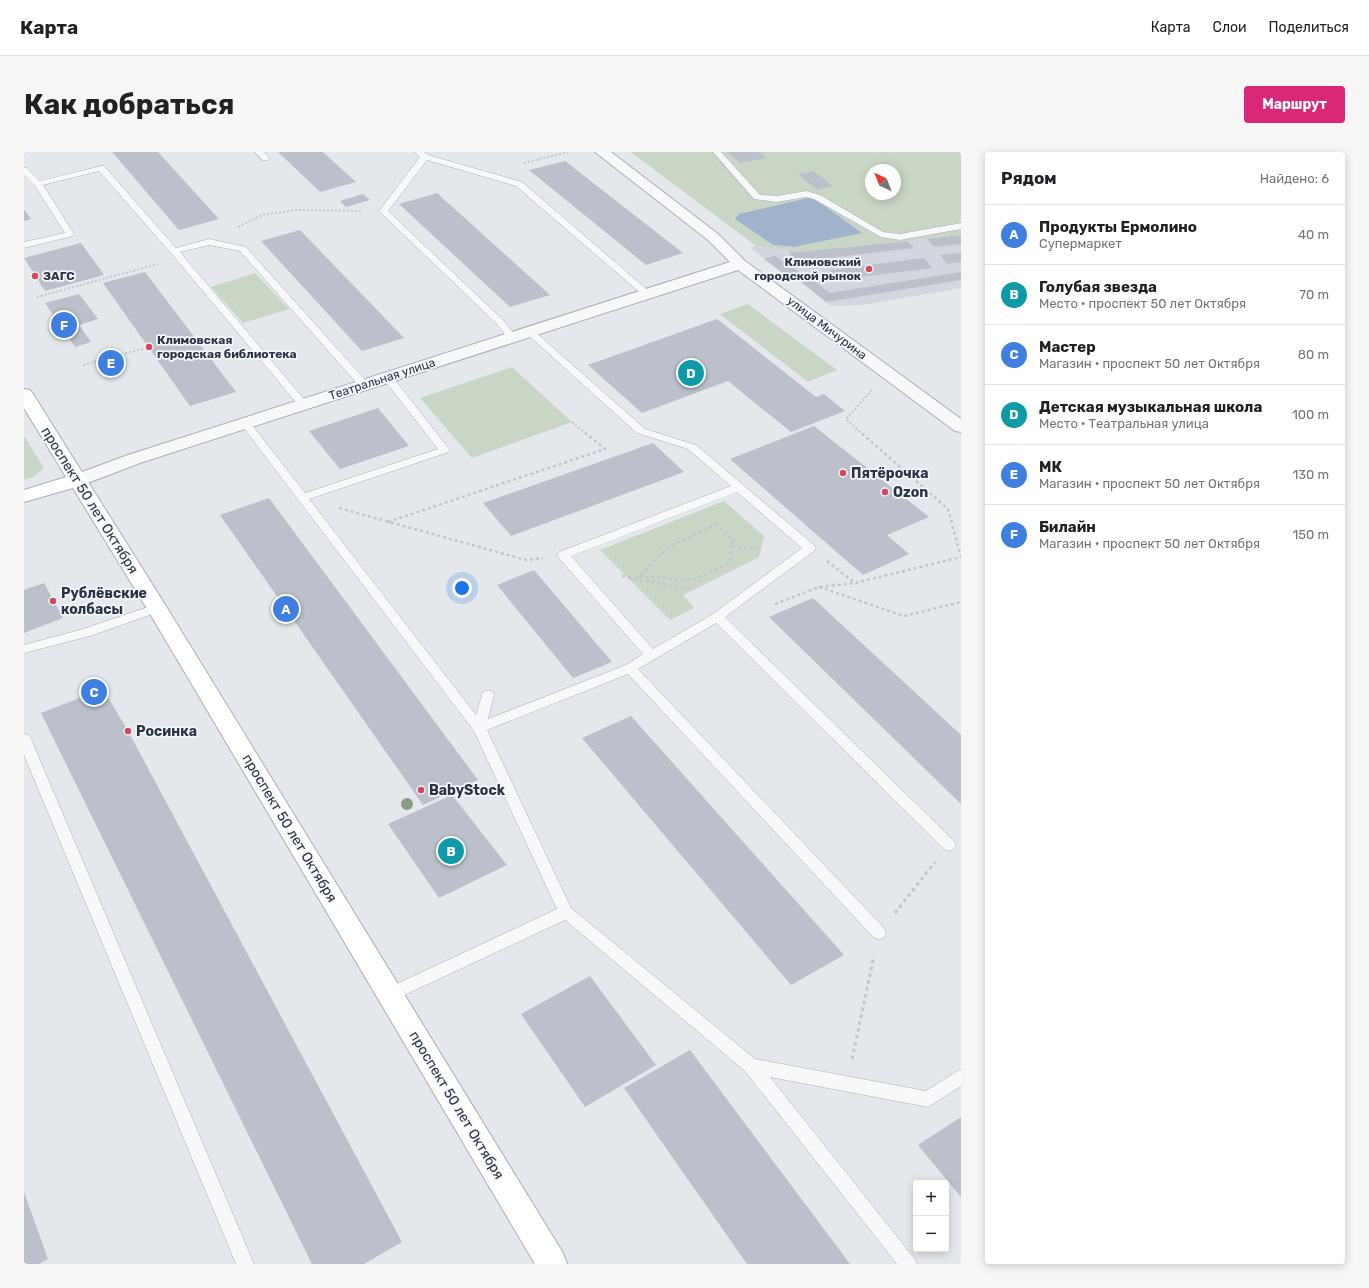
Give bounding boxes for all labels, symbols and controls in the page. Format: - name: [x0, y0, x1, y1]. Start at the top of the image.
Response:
- text: Карта: [20, 16, 78, 39]
- text: Карта: [1151, 19, 1191, 36]
- text: Слои: [1213, 19, 1247, 36]
- text: Поделиться: [1269, 19, 1349, 36]
- button: Маршрут: [1244, 86, 1345, 123]
- text: Как добраться: [24, 88, 234, 121]
- north arrow: [865, 164, 901, 200]
- text: Рядом: [1001, 168, 1057, 188]
- text: Найдено: 6: [1260, 171, 1329, 186]
- text: Продукты Ермолино: [1039, 218, 1197, 236]
- text: A: [1009, 227, 1019, 242]
- text: 40 m: [1298, 227, 1329, 242]
- text: Супермаркет: [1039, 236, 1122, 251]
- place label: Климовский городской рынок: [754, 255, 862, 283]
- marker: Климовский городской рынок: [864, 264, 874, 274]
- place label: ЗАГС: [43, 269, 75, 283]
- marker: ЗАГС: [30, 271, 40, 281]
- text: Голубая звезда: [1039, 278, 1157, 296]
- text: B: [1009, 287, 1019, 302]
- text: 70 m: [1299, 287, 1329, 302]
- street label: улица Мичурина: [785, 294, 869, 362]
- text: Место · проспект 50 лет Октября: [1039, 296, 1246, 311]
- pin: F: [51, 310, 77, 340]
- place label: Климовская городская библиотека: [157, 333, 297, 361]
- text: Мастер: [1039, 338, 1096, 356]
- marker: Климовская городская библиотека: [144, 342, 154, 352]
- text: C: [1009, 347, 1019, 362]
- text: 80 m: [1298, 347, 1329, 362]
- pin: E: [98, 348, 124, 378]
- street label: Театральная улица: [327, 355, 437, 403]
- text: Магазин · проспект 50 лет Октября: [1039, 356, 1260, 371]
- pin: D: [678, 358, 704, 388]
- text: Детская музыкальная школа: [1039, 398, 1262, 416]
- text: D: [1009, 407, 1019, 422]
- text: 100 m: [1292, 407, 1329, 422]
- text: Место · Театральная улица: [1039, 416, 1209, 431]
- street label: проспект 50 лет Октября: [37, 424, 142, 577]
- text: МК: [1039, 458, 1062, 476]
- place label: Пятёрочка: [851, 465, 928, 482]
- text: E: [1010, 467, 1018, 482]
- text: 130 m: [1293, 467, 1329, 482]
- marker: Пятёрочка: [838, 468, 848, 478]
- text: Магазин · проспект 50 лет Октября: [1039, 476, 1260, 491]
- place label: Ozon: [893, 484, 928, 501]
- marker: Ozon: [880, 487, 890, 497]
- text: Билайн: [1039, 518, 1096, 536]
- text: F: [1010, 527, 1018, 542]
- text: 150 m: [1293, 527, 1329, 542]
- text: Магазин · проспект 50 лет Октября: [1039, 536, 1260, 551]
- your location: [452, 578, 472, 598]
- place label: Рублёвские колбасы: [61, 585, 147, 618]
- pin: A: [273, 594, 299, 624]
- marker: Рублёвские колбасы: [48, 596, 58, 606]
- pin: C: [81, 677, 107, 707]
- place label: Росинка: [136, 723, 197, 740]
- marker: Росинка: [123, 726, 133, 736]
- street label: проспект 50 лет Октября: [239, 751, 341, 905]
- place label: BabyStock: [429, 782, 506, 799]
- marker: BabyStock: [416, 785, 426, 795]
- pin: B: [438, 836, 464, 866]
- street label: проспект 50 лет Октября: [406, 1028, 508, 1182]
- map controls: [913, 1180, 949, 1252]
- button: +: [913, 1180, 949, 1216]
- button: −: [913, 1216, 949, 1252]

